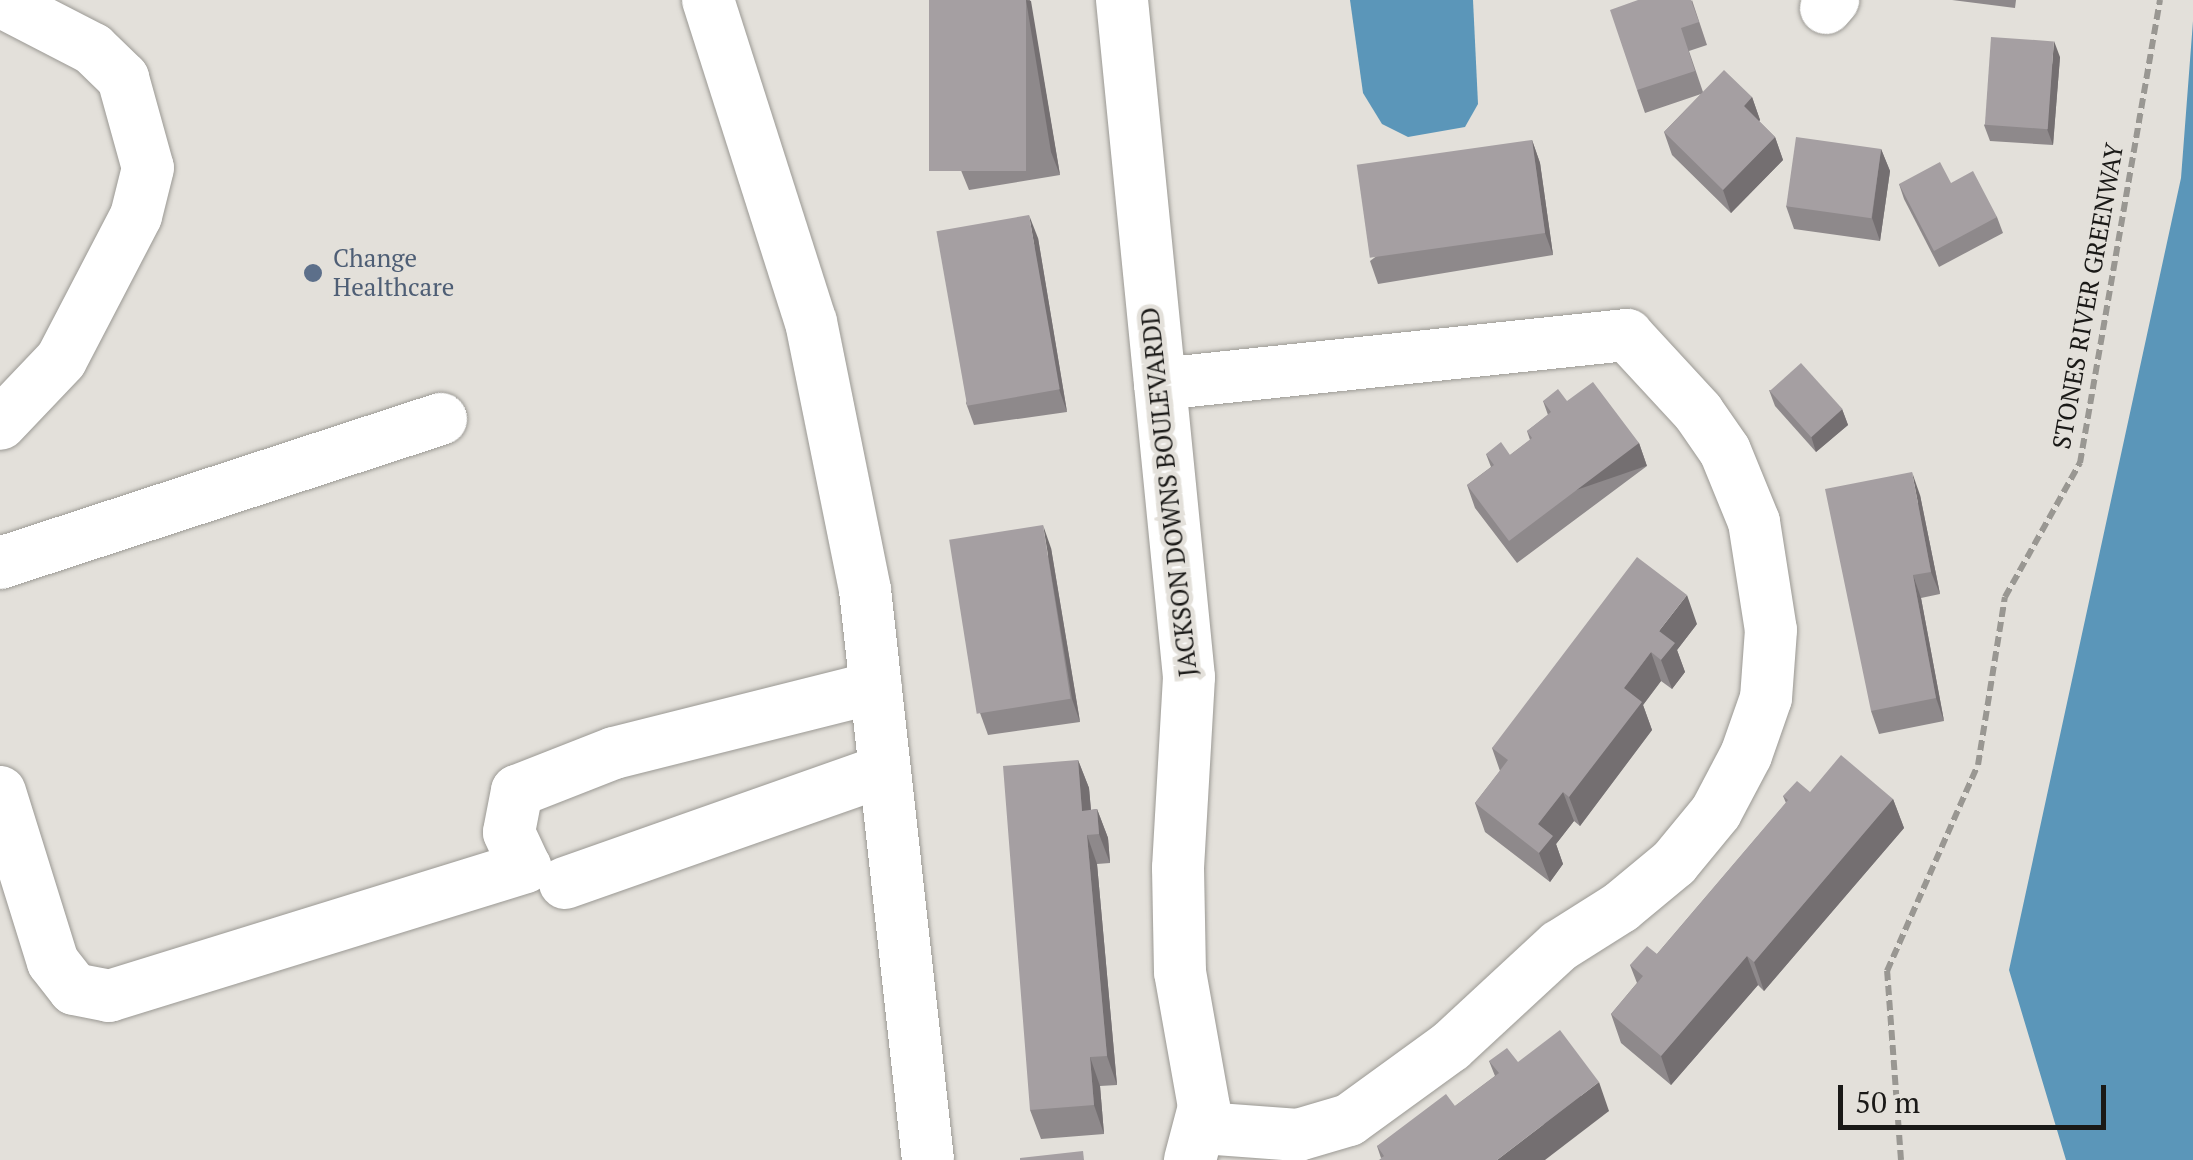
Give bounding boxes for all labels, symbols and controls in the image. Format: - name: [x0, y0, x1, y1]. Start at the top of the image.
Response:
- street label: STONES RIVER GREENWAY: [2046, 141, 2130, 451]
- place label: Change Healthcare: [333, 244, 454, 303]
- marker: Change Healthcare: [302, 262, 324, 284]
- street label: JACKSON DOWNS BOULEVARDD: [1135, 306, 1203, 678]
- scale bar: [1843, 1065, 2110, 1127]
- text: 50 m: [1855, 1082, 1920, 1122]

